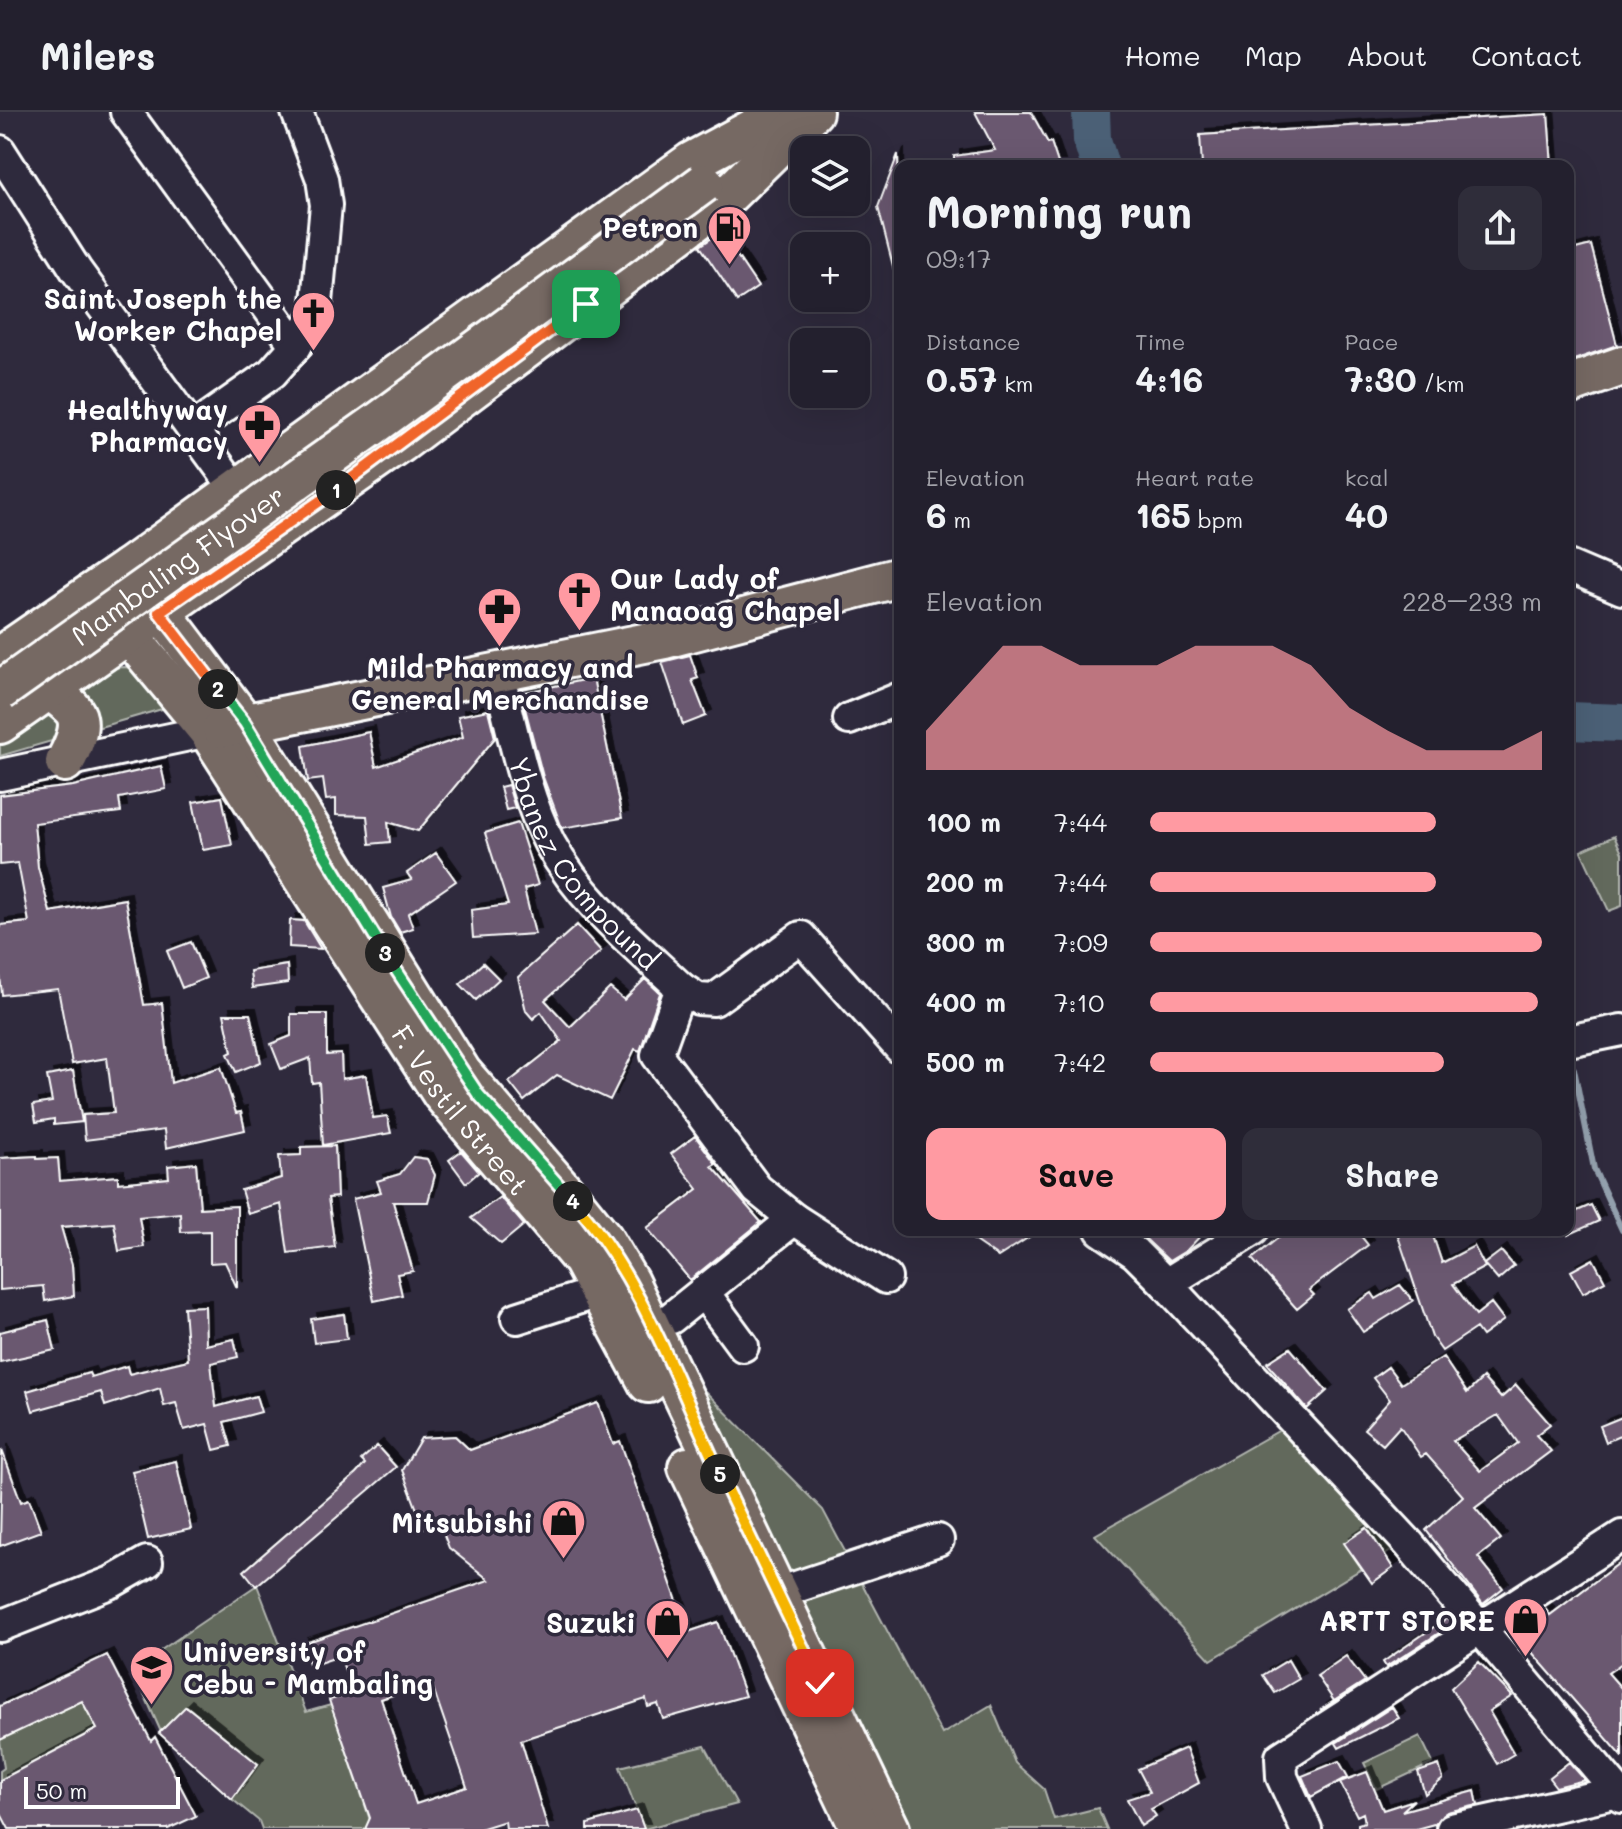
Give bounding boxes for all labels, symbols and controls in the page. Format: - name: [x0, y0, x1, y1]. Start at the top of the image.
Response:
- text: Milers: [40, 30, 155, 80]
- text: Home: [1125, 37, 1201, 73]
- text: Map: [1245, 37, 1302, 73]
- text: About: [1346, 37, 1427, 73]
- text: Contact: [1471, 37, 1582, 73]
- map controls: [790, 136, 870, 408]
- button: layers: [790, 136, 870, 216]
- text: Morning run: [926, 182, 1192, 239]
- button: share: [1458, 186, 1542, 270]
- fuel station icon: Petron: [705, 203, 753, 266]
- place label: Petron: [602, 209, 698, 245]
- button: +: [790, 232, 870, 312]
- text: 09:17: [926, 241, 992, 275]
- pin: [552, 270, 620, 338]
- place label: Saint Joseph the Worker Chapel: [44, 280, 282, 348]
- icon: arrive: [564, 282, 608, 326]
- church icon: Saint Joseph the Worker Chapel: [289, 290, 337, 353]
- text: Distance: [926, 327, 1021, 356]
- text: Time: [1135, 327, 1185, 356]
- text: Pace: [1345, 327, 1398, 356]
- button: −: [790, 328, 870, 408]
- text: 0.57: [926, 356, 997, 401]
- text: 4:16: [1135, 356, 1203, 401]
- text: 7:30: [1345, 356, 1417, 401]
- text: km: [997, 369, 1033, 398]
- text: /km: [1417, 369, 1464, 398]
- place label: Healthyway Pharmacy: [66, 391, 228, 460]
- pharmacy icon: Healthyway Pharmacy: [235, 401, 283, 464]
- text: Elevation: [926, 463, 1025, 492]
- text: Heart rate: [1135, 463, 1254, 492]
- text: kcal: [1345, 463, 1389, 492]
- pin: 1: [316, 470, 356, 510]
- text: 1: [331, 475, 341, 504]
- street label: Mambaling Flyover: [64, 476, 292, 653]
- text: 6: [926, 492, 947, 537]
- text: 165: [1135, 492, 1191, 537]
- text: 40: [1345, 492, 1388, 537]
- text: m: [947, 505, 971, 534]
- text: bpm: [1191, 505, 1243, 534]
- place label: Our Lady of Manaoag Chapel: [610, 560, 840, 628]
- church icon: Our Lady of Manaoag Chapel: [555, 570, 603, 633]
- text: Elevation: [926, 584, 1043, 618]
- text: 228–233 m: [1402, 584, 1542, 618]
- pharmacy icon: Mild Pharmacy and General Merchandise: [476, 586, 524, 649]
- place label: Mild Pharmacy and General Merchandise: [351, 649, 649, 717]
- pin: 2: [198, 669, 238, 709]
- text: 2: [212, 674, 224, 703]
- street label: Ybanez Compound: [501, 752, 667, 977]
- text: 100 m: [926, 805, 1001, 839]
- text: 7:44: [1054, 805, 1107, 839]
- text: 200 m: [926, 865, 1004, 899]
- text: 7:44: [1054, 865, 1107, 899]
- text: 300 m: [926, 925, 1005, 959]
- text: 7:09: [1054, 925, 1108, 959]
- pin: 3: [365, 933, 405, 973]
- text: 3: [378, 938, 392, 967]
- text: 400 m: [926, 985, 1006, 1019]
- text: 7:10: [1054, 985, 1104, 1019]
- street label: F. Vestil Street: [384, 1018, 537, 1202]
- text: 500 m: [926, 1045, 1005, 1079]
- text: 7:42: [1054, 1045, 1106, 1079]
- button: Save: [926, 1128, 1226, 1220]
- button: Share: [1242, 1128, 1542, 1220]
- pin: 4: [553, 1181, 593, 1221]
- text: 4: [566, 1186, 580, 1215]
- pin: 5: [700, 1454, 740, 1494]
- text: 5: [714, 1459, 726, 1488]
- shop icon: Mitsubishi: [540, 1498, 588, 1561]
- place label: Mitsubishi: [391, 1504, 533, 1540]
- shop icon: ARTT STORE: [1502, 1596, 1550, 1659]
- shop icon: Suzuki: [643, 1598, 691, 1661]
- place label: ARTT STORE: [1319, 1602, 1495, 1638]
- place label: Suzuki: [546, 1604, 636, 1640]
- place label: University of Cebu - Mambaling: [183, 1633, 433, 1701]
- school or university icon: University of Cebu - Mambaling: [128, 1643, 176, 1706]
- pin: [786, 1649, 854, 1717]
- icon: check: [798, 1661, 842, 1705]
- scale bar: [24, 1773, 180, 1809]
- text: 50 m: [36, 1776, 87, 1805]

